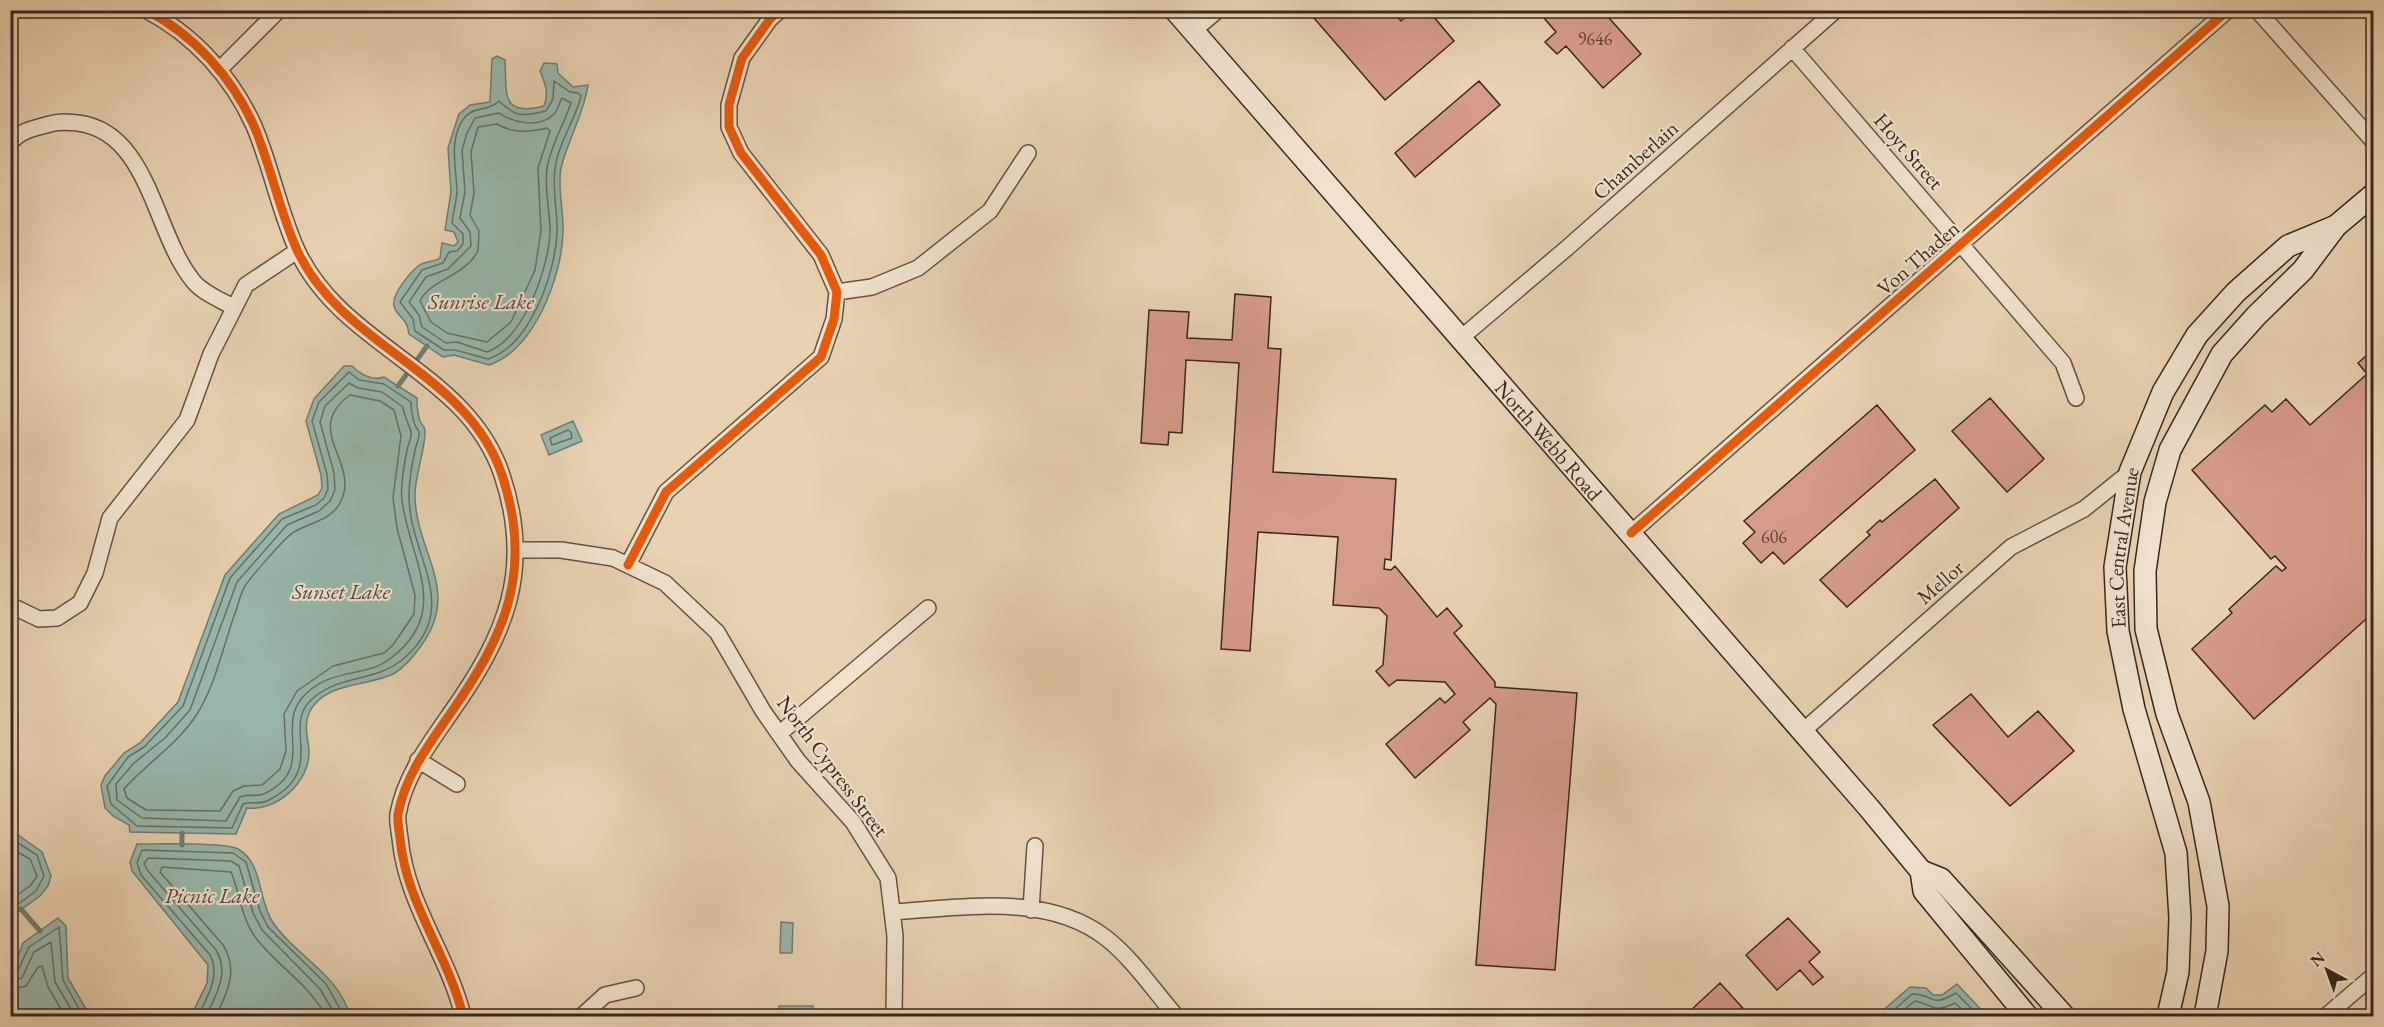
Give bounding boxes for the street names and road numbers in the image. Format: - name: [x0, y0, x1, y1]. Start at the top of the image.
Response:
- street label: Hoyt Street: [1868, 107, 1950, 195]
- street label: Chamberlain: [1587, 114, 1683, 206]
- street label: Von Thaden: [1871, 215, 1965, 301]
- street label: North Webb Road: [1489, 374, 1609, 506]
- street label: East Central Avenue: [2101, 462, 2145, 629]
- street label: Mellor: [1911, 554, 1969, 610]
- street label: North Cypress Street: [771, 690, 895, 842]

